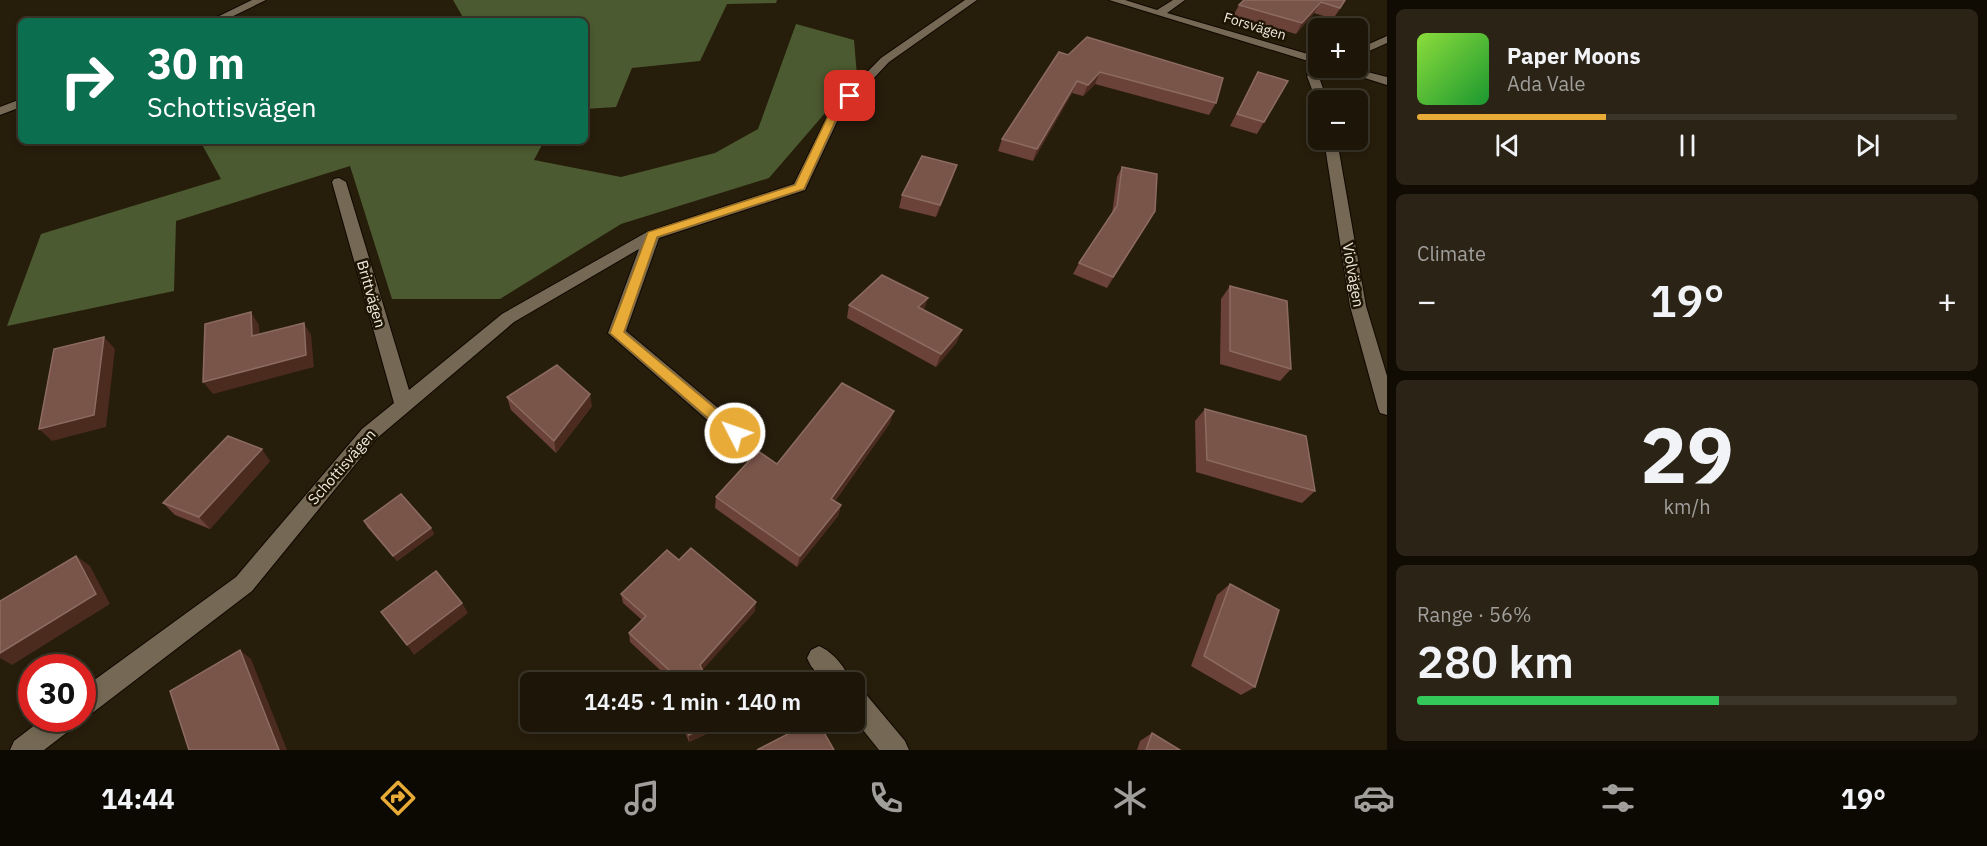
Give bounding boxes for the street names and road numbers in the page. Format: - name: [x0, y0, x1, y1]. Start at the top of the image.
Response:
- street label: Forsvägen: [1222, 8, 1288, 44]
- street label: Violvägen: [1338, 241, 1368, 309]
- street label: Brittvägen: [353, 258, 390, 330]
- street label: Schottisvägen: [304, 425, 380, 508]

